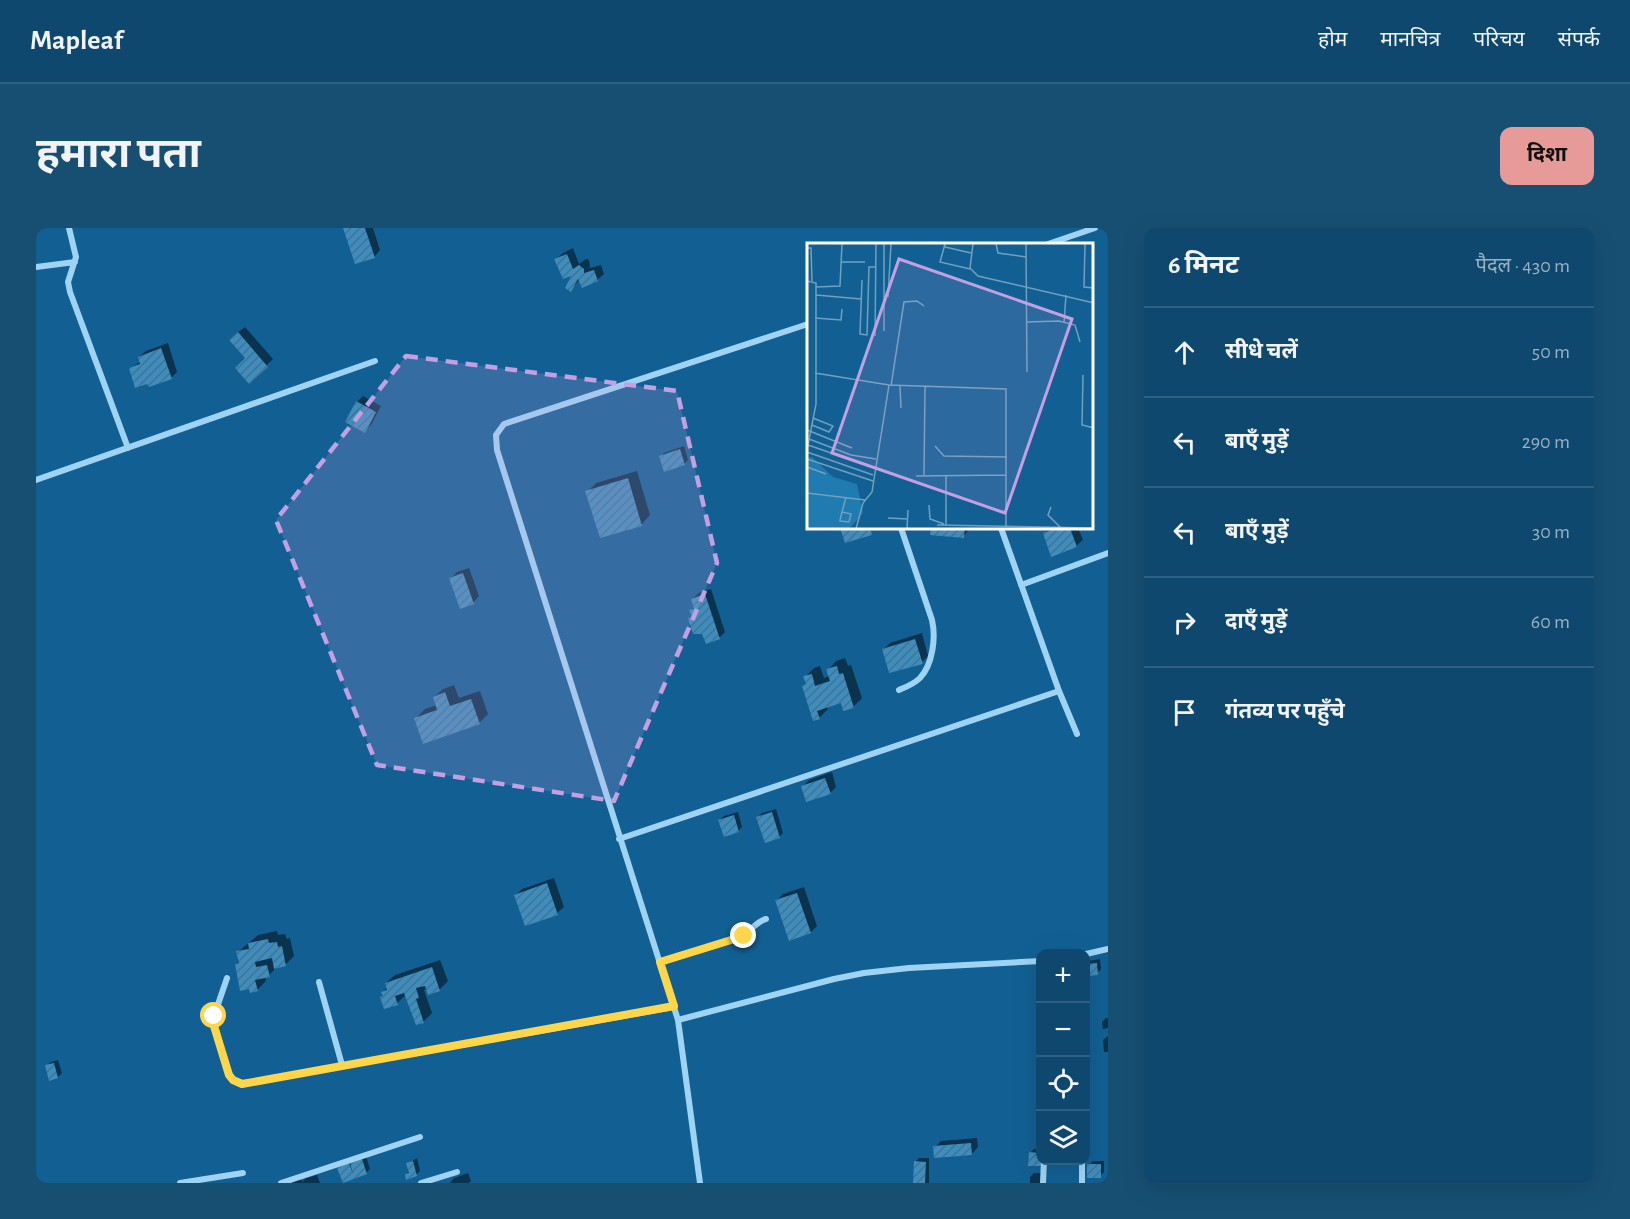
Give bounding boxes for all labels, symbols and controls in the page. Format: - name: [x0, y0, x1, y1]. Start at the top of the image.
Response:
- text: Mapleaf: [30, 27, 123, 55]
- text: होम: [1318, 29, 1347, 50]
- text: मानचित्र: [1380, 29, 1440, 50]
- text: परिचय: [1473, 29, 1525, 50]
- text: संपर्क: [1558, 29, 1600, 50]
- button: दिशा: [1500, 127, 1594, 185]
- text: हमारा पता: [36, 133, 201, 175]
- inset map: [807, 243, 1093, 530]
- text: 6 मिनट: [1168, 252, 1239, 278]
- text: पैदल · 430 m: [1476, 256, 1570, 276]
- icon: ahead: [1168, 336, 1201, 369]
- text: सीधे चलें: [1225, 340, 1298, 362]
- text: 50 m: [1532, 342, 1570, 362]
- icon: left: [1168, 426, 1201, 459]
- text: बाएँ मुड़ें: [1225, 430, 1289, 452]
- text: 290 m: [1522, 432, 1570, 452]
- icon: left: [1168, 516, 1201, 549]
- text: बाएँ मुड़ें: [1225, 520, 1289, 542]
- text: 30 m: [1532, 522, 1570, 542]
- icon: right: [1168, 606, 1201, 639]
- text: दाएँ मुड़ें: [1225, 610, 1287, 632]
- text: 60 m: [1531, 612, 1570, 632]
- icon: arrive: [1168, 696, 1201, 729]
- text: गंतव्य पर पहुँचे: [1225, 700, 1345, 722]
- route end: [730, 922, 756, 948]
- map controls: [1036, 949, 1090, 1165]
- button: +: [1036, 949, 1090, 1003]
- route start: [200, 1002, 226, 1028]
- button: −: [1036, 1003, 1090, 1057]
- button: locate: [1036, 1057, 1090, 1111]
- button: layers: [1036, 1111, 1090, 1165]

